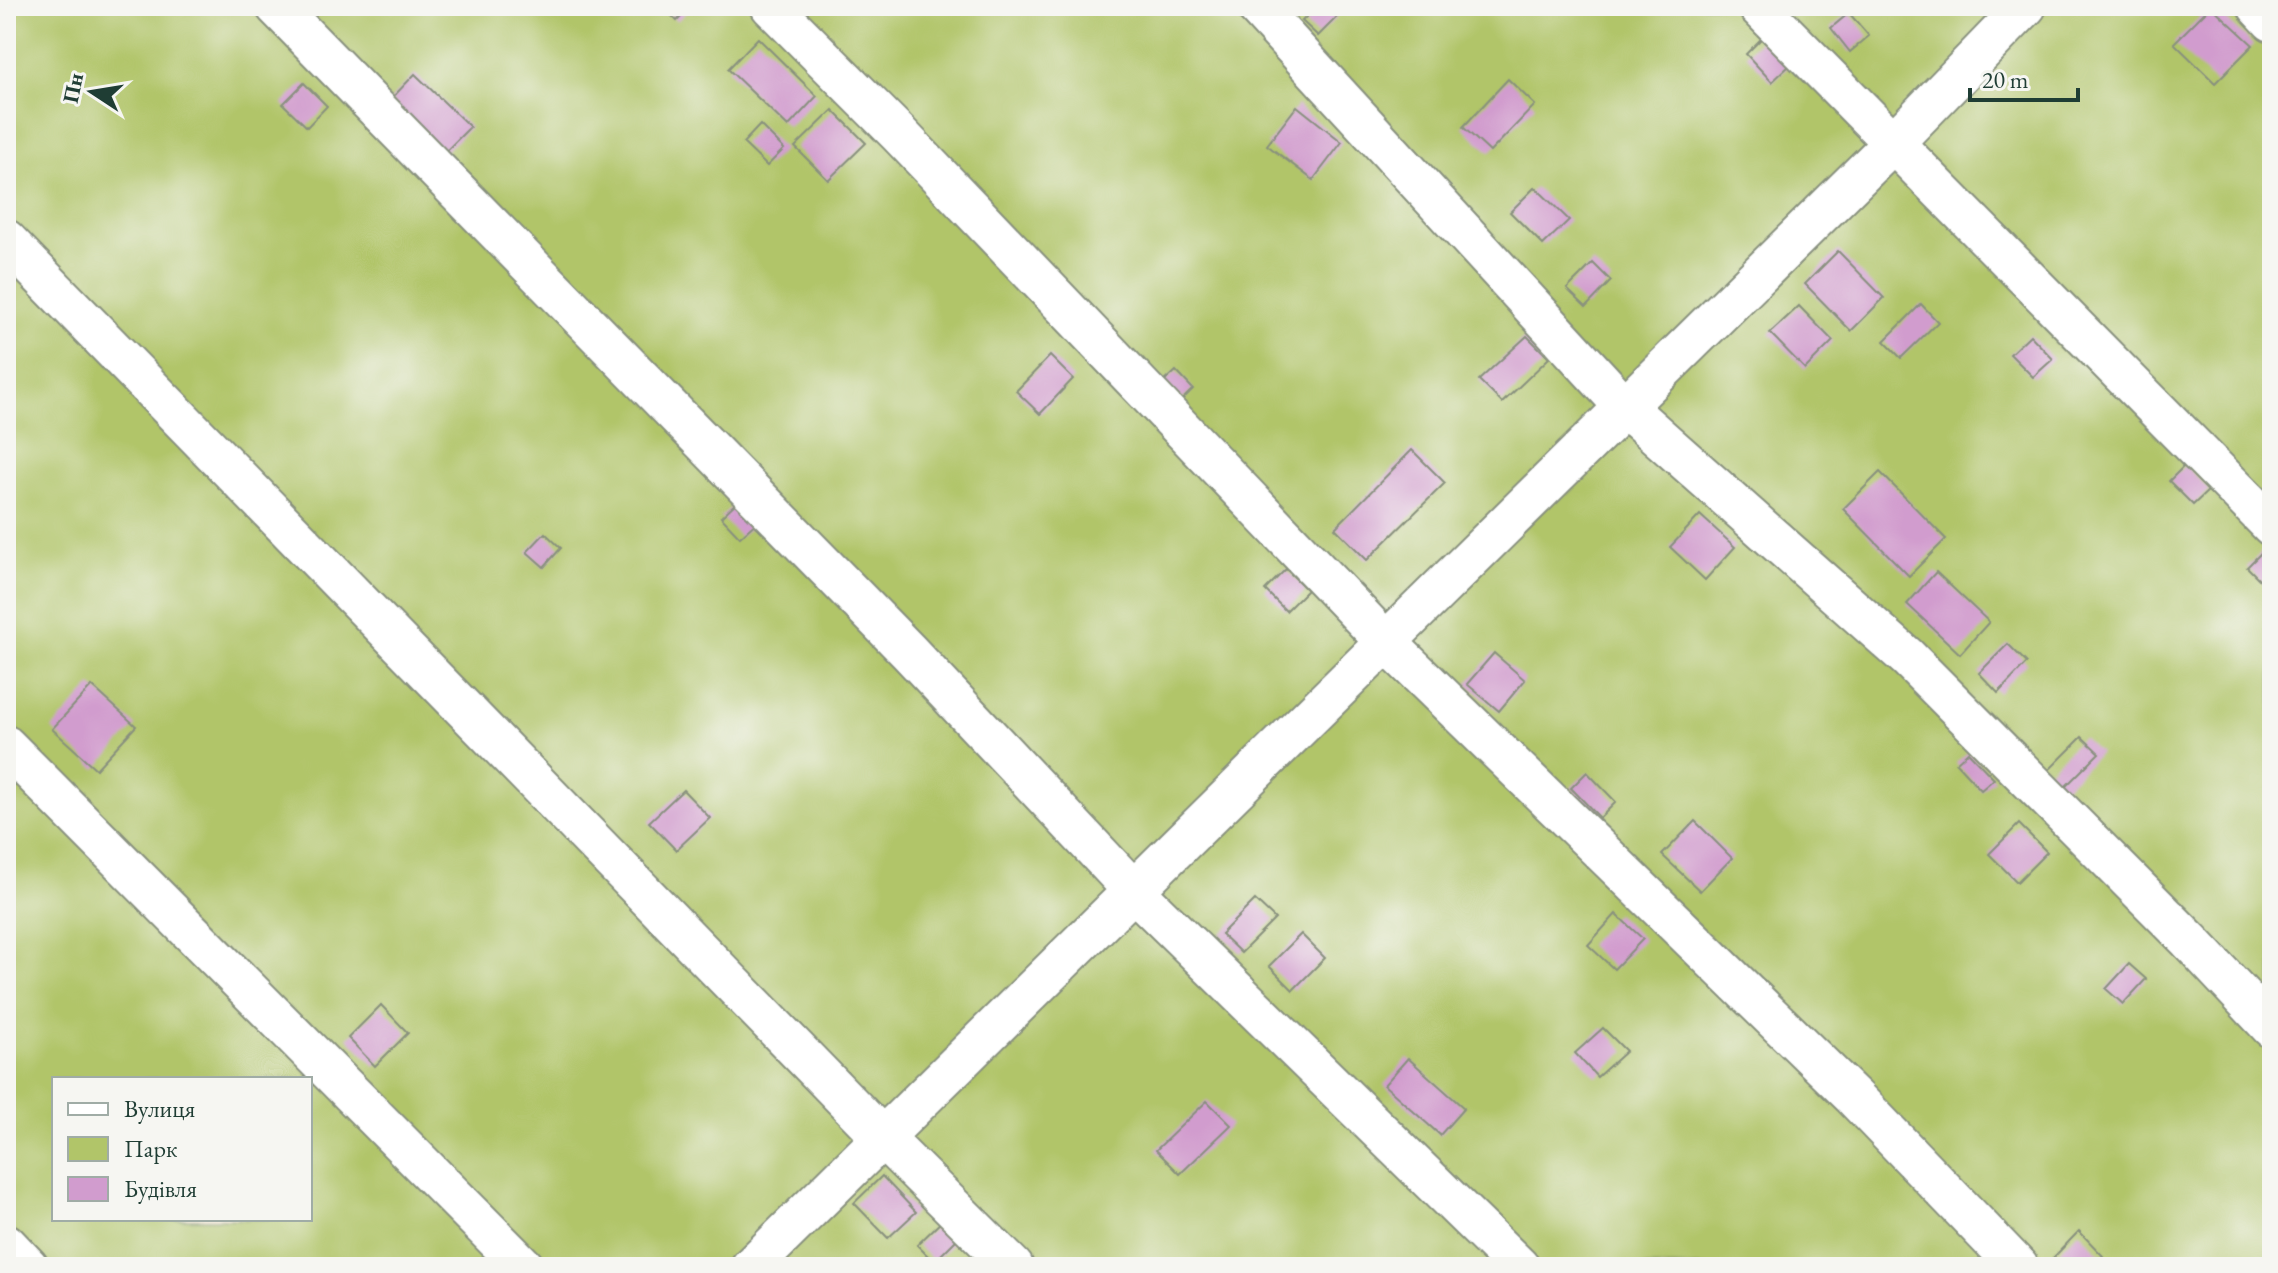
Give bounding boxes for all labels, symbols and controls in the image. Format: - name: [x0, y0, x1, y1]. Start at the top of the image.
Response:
- north arrow: [52, 52, 132, 132]
- scale bar: [1970, 52, 2078, 102]
- text: 20 m: [1982, 64, 2029, 95]
- text: Пн: [56, 70, 90, 106]
- legend: [52, 1077, 312, 1221]
- text: Вулиця: [124, 1093, 196, 1124]
- text: Парк: [124, 1133, 178, 1164]
- text: Будівля: [124, 1173, 197, 1204]

